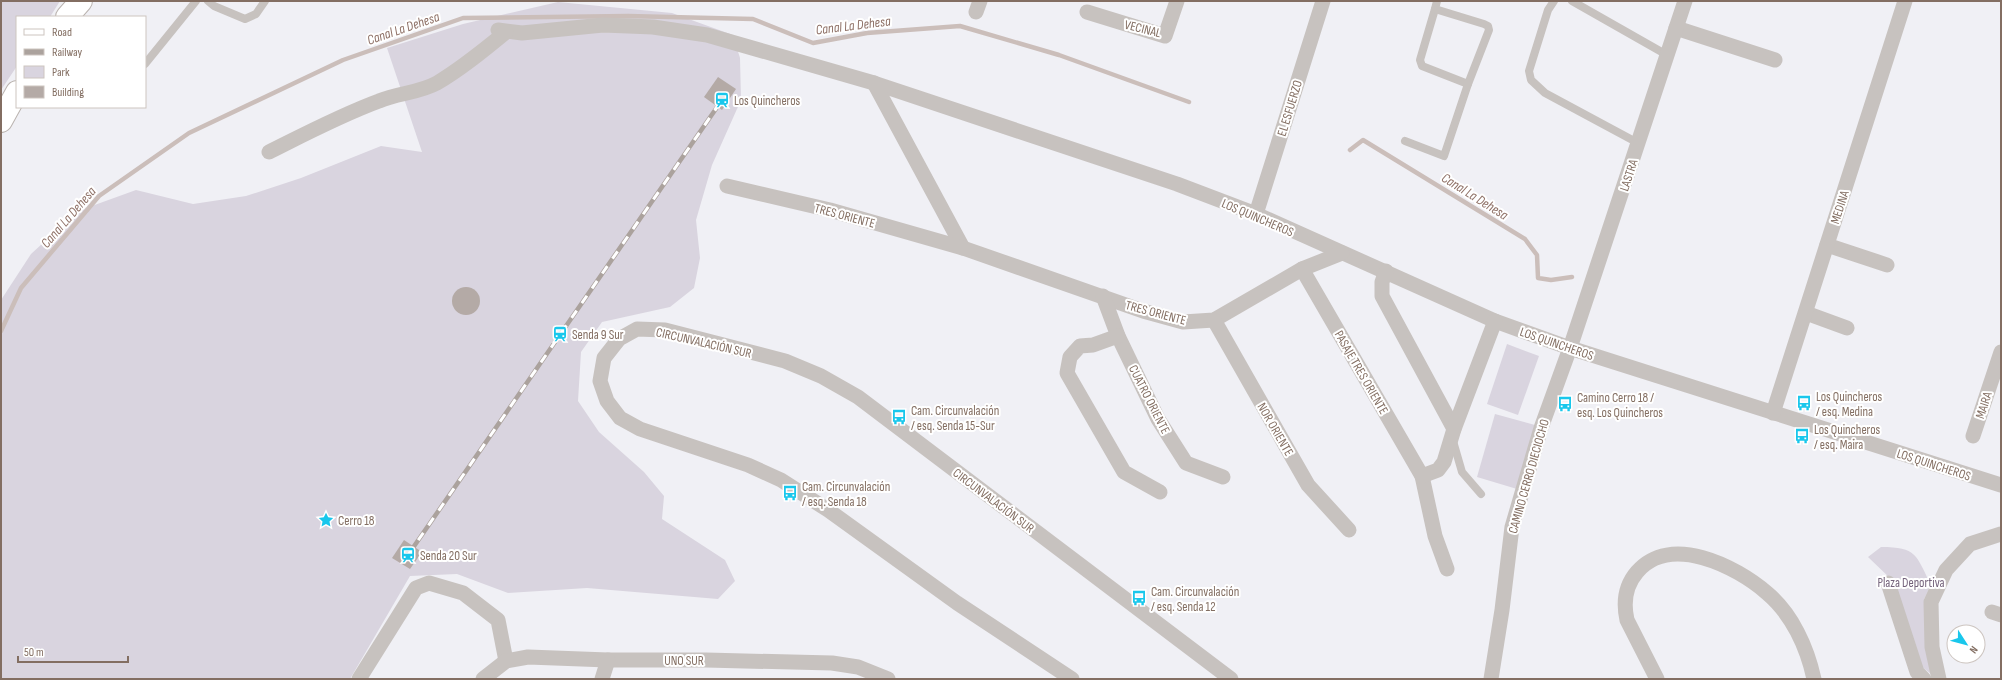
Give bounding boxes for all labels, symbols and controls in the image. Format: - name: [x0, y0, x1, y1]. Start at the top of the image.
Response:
- water label: Canal La Dehesa: [365, 8, 442, 49]
- water label: Canal La Dehesa: [815, 12, 892, 39]
- legend: [16, 16, 146, 108]
- street label: VECINAL: [1123, 17, 1163, 41]
- text: Road: [52, 25, 72, 40]
- text: Railway: [52, 45, 83, 60]
- text: Park: [52, 65, 70, 80]
- street label: EL ESFUERZO: [1274, 78, 1306, 138]
- text: Building: [52, 85, 84, 100]
- station icon: Los Quincheros: [713, 91, 731, 109]
- place label: Los Quincheros: [734, 93, 801, 109]
- street label: LASTRA: [1616, 157, 1642, 193]
- water label: Canal La Dehesa: [1438, 169, 1511, 224]
- water label: Canal La Dehesa: [37, 183, 100, 251]
- street label: MEDINA: [1827, 188, 1853, 226]
- street label: LOS QUINCHEROS: [1219, 196, 1296, 240]
- street label: TRES ORIENTE: [813, 200, 877, 232]
- street label: TRES ORIENTE: [1124, 297, 1188, 329]
- street label: CIRCUNVALACIÓN SUR: [654, 324, 753, 362]
- street label: LOS QUINCHEROS: [1518, 324, 1596, 364]
- station icon: Senda 9 Sur: [551, 325, 569, 343]
- place label: Senda 9 Sur: [572, 327, 624, 343]
- street label: PASAJE TRES ORIENTE: [1331, 328, 1392, 417]
- street label: CUATRO ORIENTE: [1125, 362, 1173, 437]
- place label: Los Quincheros / esq. Medina: [1816, 389, 1883, 420]
- street label: MAIRA: [1972, 389, 1996, 421]
- place label: Camino Cerro 18 / esq. Los Quincheros: [1577, 390, 1663, 421]
- bus stop icon: Los Quincheros / esq. Medina: [1795, 394, 1813, 412]
- bus stop icon: Camino Cerro 18 / esq. Los Quincheros: [1556, 395, 1574, 413]
- street label: NOR ORIENTE: [1254, 400, 1297, 459]
- place label: Cam. Circunvalación / esq. Senda 15-Sur: [911, 403, 999, 434]
- bus stop icon: Cam. Circunvalación / esq. Senda 15-Sur: [890, 408, 908, 426]
- street label: CAMINO CERRO DIECIOCHO: [1505, 417, 1553, 535]
- place label: Los Quincheros / esq. Maira: [1814, 422, 1881, 453]
- bus stop icon: Los Quincheros / esq. Maira: [1793, 427, 1811, 445]
- street label: LOS QUINCHEROS: [1895, 445, 1973, 485]
- street label: CIRCUNVALACIÓN SUR: [950, 465, 1037, 537]
- place label: Cam. Circunvalación / esq. Senda 18: [802, 479, 890, 510]
- bus stop icon: Cam. Circunvalación / esq. Senda 18: [781, 484, 799, 502]
- place icon: Cerro 18: [317, 511, 335, 529]
- place label: Cerro 18: [338, 513, 375, 529]
- station icon: Senda 20 Sur: [399, 546, 417, 564]
- place label: Senda 20 Sur: [420, 548, 477, 564]
- park label: Plaza Deportiva: [1877, 575, 1945, 591]
- place label: Cam. Circunvalación / esq. Senda 12: [1151, 584, 1239, 615]
- bus stop icon: Cam. Circunvalación / esq. Senda 12: [1130, 589, 1148, 607]
- north arrow: [1946, 624, 1986, 664]
- scale bar: [18, 638, 128, 664]
- text: N: [1967, 643, 1981, 656]
- text: 50 m: [24, 645, 44, 660]
- street label: UNO SUR: [664, 653, 704, 669]

